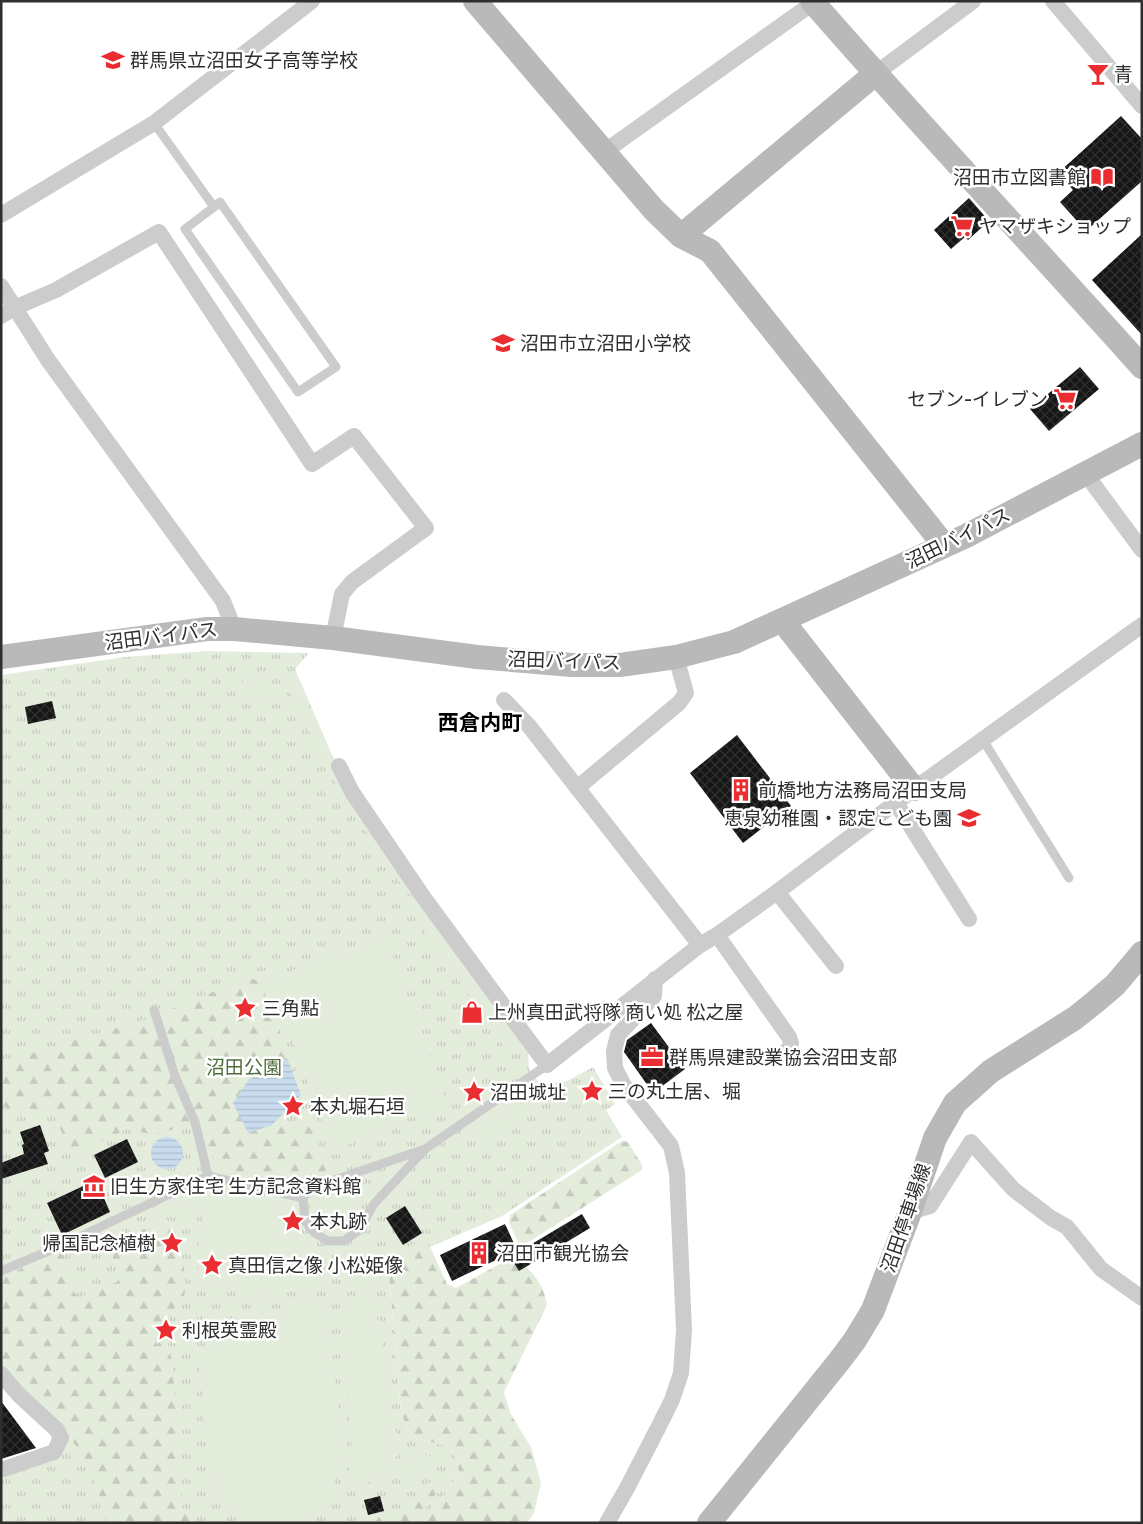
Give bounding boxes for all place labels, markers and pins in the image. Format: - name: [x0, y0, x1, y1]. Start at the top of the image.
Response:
- school or university icon: 群馬県立沼田女子高等学校: [100, 47, 126, 73]
- place label: 群馬県立沼田女子高等学校: [130, 49, 358, 72]
- bar icon: 青: [1085, 61, 1111, 87]
- place label: 青: [1114, 63, 1133, 86]
- library icon: 沼田市立図書館: [1089, 164, 1115, 190]
- place label: 沼田市立図書館: [953, 166, 1086, 189]
- supermarket icon: ヤマザキショップ: [949, 213, 975, 239]
- place label: ヤマザキショップ: [979, 215, 1131, 238]
- school or university icon: 沼田市立沼田小学校: [490, 330, 516, 356]
- place label: 沼田市立沼田小学校: [520, 332, 691, 355]
- supermarket icon: セブン-イレブン: [1052, 386, 1078, 412]
- place label: セブン-イレブン: [907, 388, 1048, 411]
- building icon: 前橋地方法務局沼田支局: [728, 777, 754, 803]
- place label: 前橋地方法務局沼田支局: [758, 779, 967, 802]
- school or university icon: 恵泉幼稚園・認定こども園: [956, 805, 982, 831]
- place label: 恵泉幼稚園・認定こども園: [724, 807, 952, 830]
- place icon: 三角點: [232, 995, 258, 1021]
- place label: 三角點: [262, 997, 319, 1020]
- shop icon: 上州真田武将隊 商い処 松之屋: [459, 999, 485, 1025]
- place label: 上州真田武将隊 商い処 松之屋: [488, 1001, 744, 1024]
- office icon: 群馬県建設業協会沼田支部: [639, 1044, 665, 1070]
- place label: 群馬県建設業協会沼田支部: [669, 1046, 897, 1069]
- place icon: 三の丸土居、堀: [579, 1078, 605, 1104]
- place icon: 沼田城址: [461, 1079, 487, 1105]
- place label: 三の丸土居、堀: [608, 1080, 741, 1103]
- place label: 沼田城址: [490, 1081, 566, 1104]
- place icon: 本丸堀石垣: [280, 1093, 306, 1119]
- place label: 本丸堀石垣: [310, 1095, 405, 1118]
- museum icon: 旧生方家住宅 生方記念資料館: [81, 1173, 107, 1199]
- place label: 旧生方家住宅 生方記念資料館: [110, 1175, 361, 1198]
- place icon: 本丸跡: [280, 1208, 306, 1234]
- place label: 本丸跡: [310, 1210, 367, 1233]
- place icon: 帰国記念植樹: [159, 1230, 185, 1256]
- place label: 帰国記念植樹: [42, 1232, 156, 1255]
- building icon: 沼田市観光協会: [466, 1240, 492, 1266]
- place label: 沼田市観光協会: [496, 1242, 629, 1265]
- place icon: 真田信之像 小松姫像: [199, 1252, 225, 1278]
- place label: 真田信之像 小松姫像: [228, 1254, 403, 1277]
- place icon: 利根英霊殿: [153, 1317, 179, 1343]
- place label: 利根英霊殿: [182, 1319, 277, 1342]

